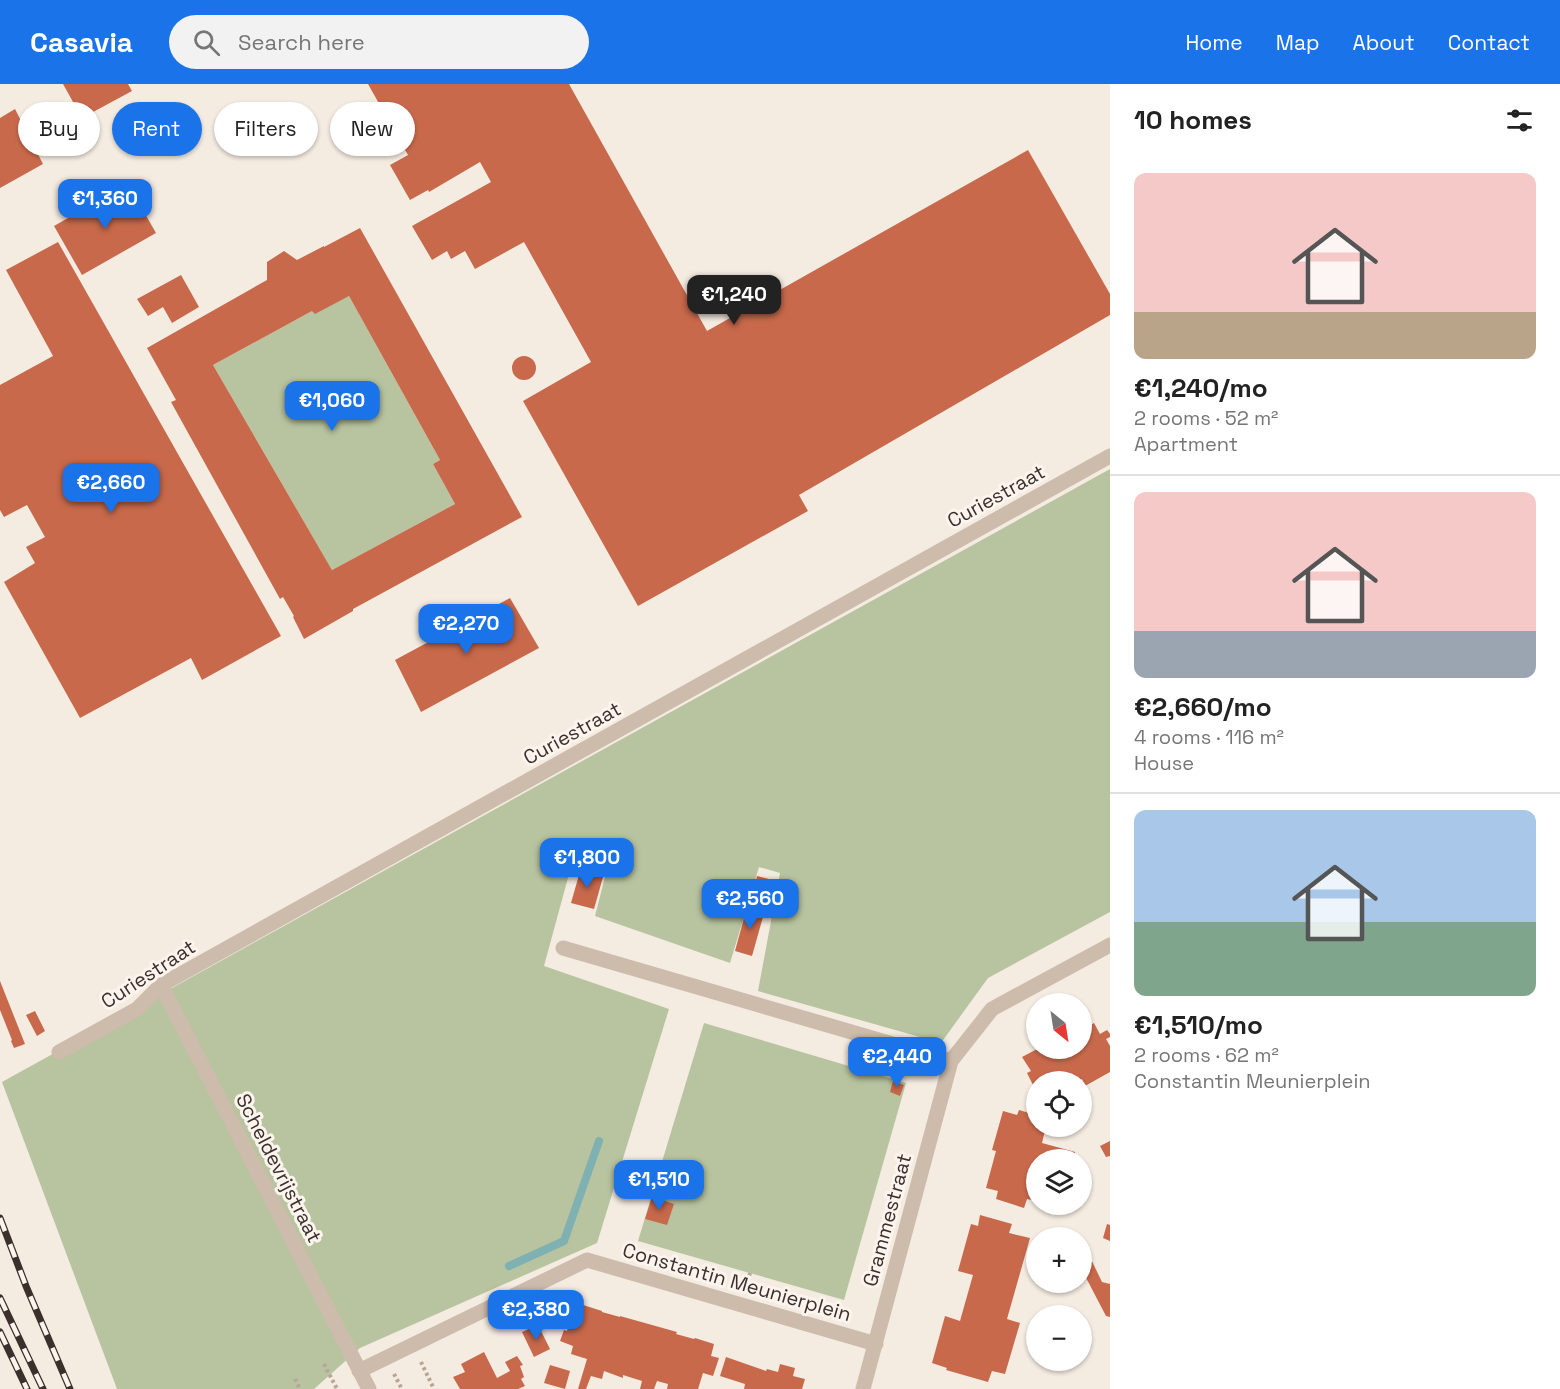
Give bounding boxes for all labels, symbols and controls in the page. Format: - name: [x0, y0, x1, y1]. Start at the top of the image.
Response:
- search box: [169, 15, 589, 69]
- text: Casavia: [30, 24, 133, 60]
- icon: search: [190, 26, 223, 59]
- text: Search here: [238, 28, 365, 56]
- text: Home: [1185, 29, 1243, 56]
- text: Map: [1276, 29, 1320, 56]
- text: About: [1353, 29, 1415, 56]
- text: Contact: [1448, 29, 1530, 56]
- chip: Buy: [18, 102, 100, 156]
- chip: Rent: [112, 102, 202, 156]
- chip: Filters: [214, 102, 318, 156]
- chip: New: [330, 102, 415, 156]
- text: 10 homes: [1134, 103, 1252, 137]
- icon: filters: [1503, 104, 1536, 137]
- pin: €1,360: [56, 179, 154, 230]
- text: €1,360: [72, 185, 138, 211]
- icon: home: [1281, 212, 1389, 320]
- pin: €1,240: [685, 275, 783, 326]
- text: €1,240: [701, 281, 767, 307]
- text: €1,240/mo: [1134, 371, 1268, 405]
- pin: €1,060: [283, 381, 381, 432]
- text: €1,060: [299, 387, 365, 413]
- text: 2 rooms · 52 m²: [1134, 405, 1278, 431]
- text: Apartment: [1134, 431, 1238, 457]
- street label: Curiestraat: [943, 459, 1049, 533]
- pin: €2,660: [62, 463, 160, 514]
- text: €2,660: [77, 469, 145, 495]
- icon: home: [1281, 531, 1389, 639]
- pin: €2,270: [417, 604, 515, 655]
- text: €2,270: [433, 610, 499, 636]
- text: €2,660/mo: [1134, 690, 1272, 724]
- street label: Curiestraat: [519, 696, 625, 770]
- text: 4 rooms · 116 m²: [1134, 724, 1284, 750]
- text: House: [1134, 750, 1194, 776]
- pin: €1,800: [538, 838, 636, 889]
- text: €1,800: [554, 844, 620, 870]
- icon: home: [1281, 849, 1389, 957]
- pin: €2,560: [701, 879, 799, 930]
- text: €2,560: [716, 885, 784, 911]
- street label: Curiestraat: [96, 934, 200, 1014]
- north arrow: [1026, 993, 1092, 1059]
- map controls: [1026, 993, 1092, 1371]
- text: €1,510/mo: [1134, 1008, 1263, 1042]
- pin: €2,440: [848, 1037, 946, 1088]
- text: 2 rooms · 62 m²: [1134, 1042, 1279, 1068]
- text: €2,440: [862, 1043, 932, 1069]
- text: Constantin Meunierplein: [1134, 1068, 1371, 1094]
- button: locate: [1026, 1071, 1092, 1137]
- street label: Scheldevrijstraat: [230, 1089, 328, 1247]
- button: layers: [1026, 1149, 1092, 1215]
- street label: Grammestraat: [857, 1151, 917, 1289]
- pin: €1,510: [610, 1160, 708, 1211]
- text: €1,510: [628, 1166, 690, 1192]
- button: +: [1026, 1227, 1092, 1293]
- street label: Constantin Meunierplein: [620, 1237, 854, 1327]
- pin: €2,380: [487, 1290, 585, 1341]
- text: €2,380: [502, 1296, 570, 1322]
- button: −: [1026, 1305, 1092, 1371]

